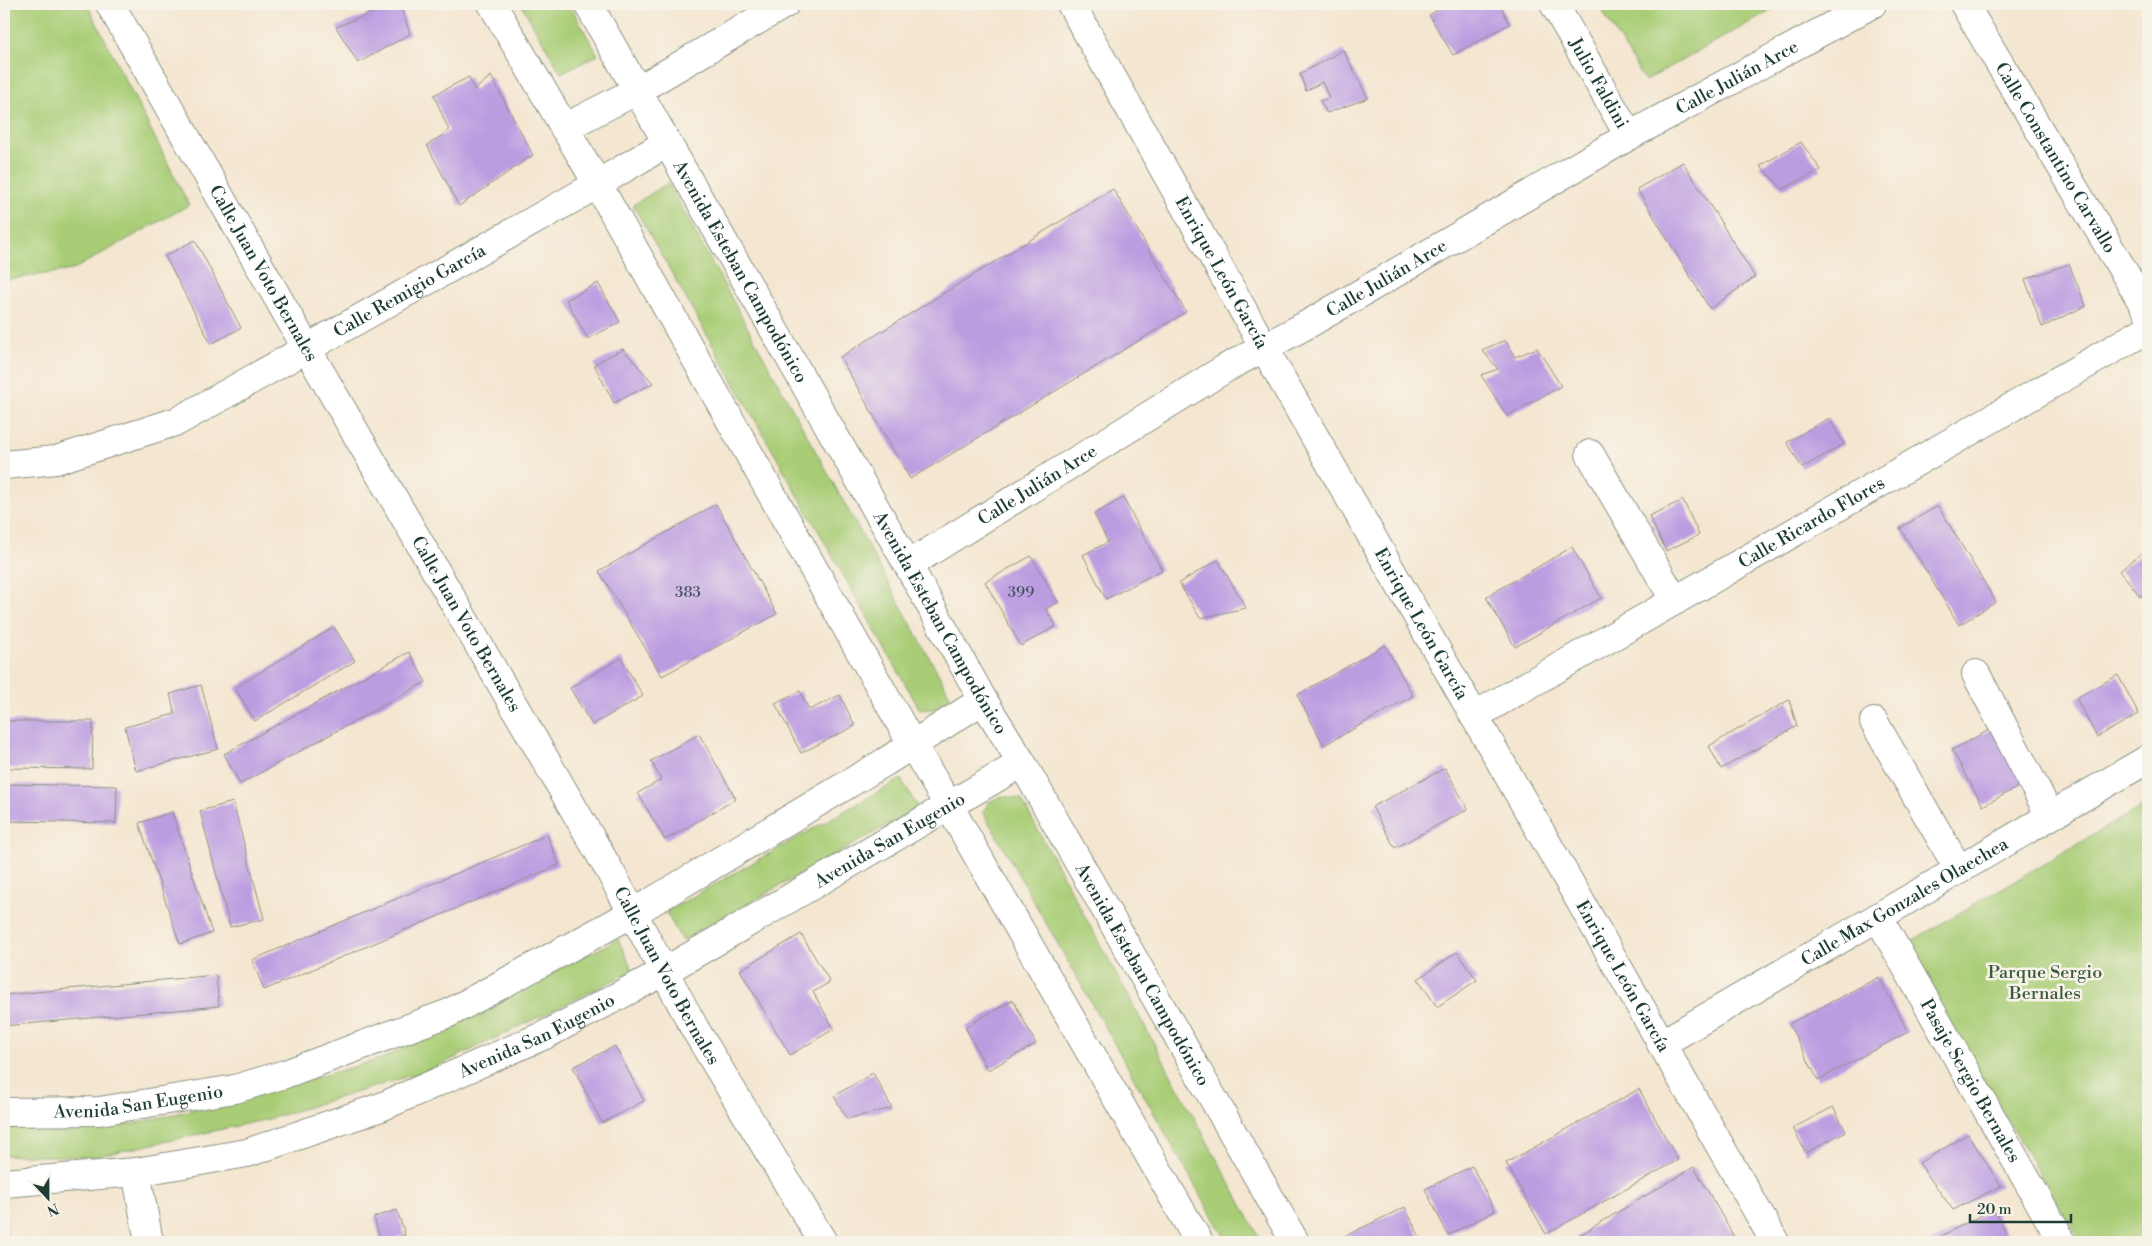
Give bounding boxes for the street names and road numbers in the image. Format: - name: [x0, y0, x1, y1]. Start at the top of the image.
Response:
- street label: Julio Faldini: [1563, 33, 1634, 133]
- street label: Calle Julián Arce: [1672, 35, 1802, 120]
- street label: Calle Constantino Carvallo: [1989, 58, 2121, 258]
- street label: Avenida Esteban Campodónico: [667, 155, 813, 387]
- street label: Calle Juan Voto Bernales: [204, 181, 323, 366]
- street label: Enrique León García: [1169, 193, 1274, 354]
- street label: Calle Julián Arce: [1322, 234, 1451, 323]
- street label: Calle Remigio García: [329, 239, 491, 343]
- street label: Calle Julián Arce: [974, 440, 1101, 531]
- street label: Calle Ricardo Flores: [1734, 472, 1889, 574]
- street label: Avenida Esteban Campodónico: [867, 506, 1012, 739]
- street label: Calle Juan Voto Bernales: [406, 532, 526, 716]
- street label: Enrique León García: [1369, 544, 1474, 705]
- street label: Avenida San Eugenio: [810, 788, 970, 894]
- street label: Calle Max Gonzales Olaechea: [1797, 832, 2013, 972]
- street label: Avenida Esteban Campodónico: [1069, 859, 1215, 1090]
- street label: Calle Juan Voto Bernales: [609, 883, 725, 1069]
- street label: Enrique León García: [1570, 896, 1676, 1057]
- street label: Avenida San Eugenio: [454, 989, 619, 1084]
- street label: Pasaje Sergio Bernales: [1915, 995, 2026, 1167]
- street label: Avenida San Eugenio: [53, 1080, 225, 1123]

